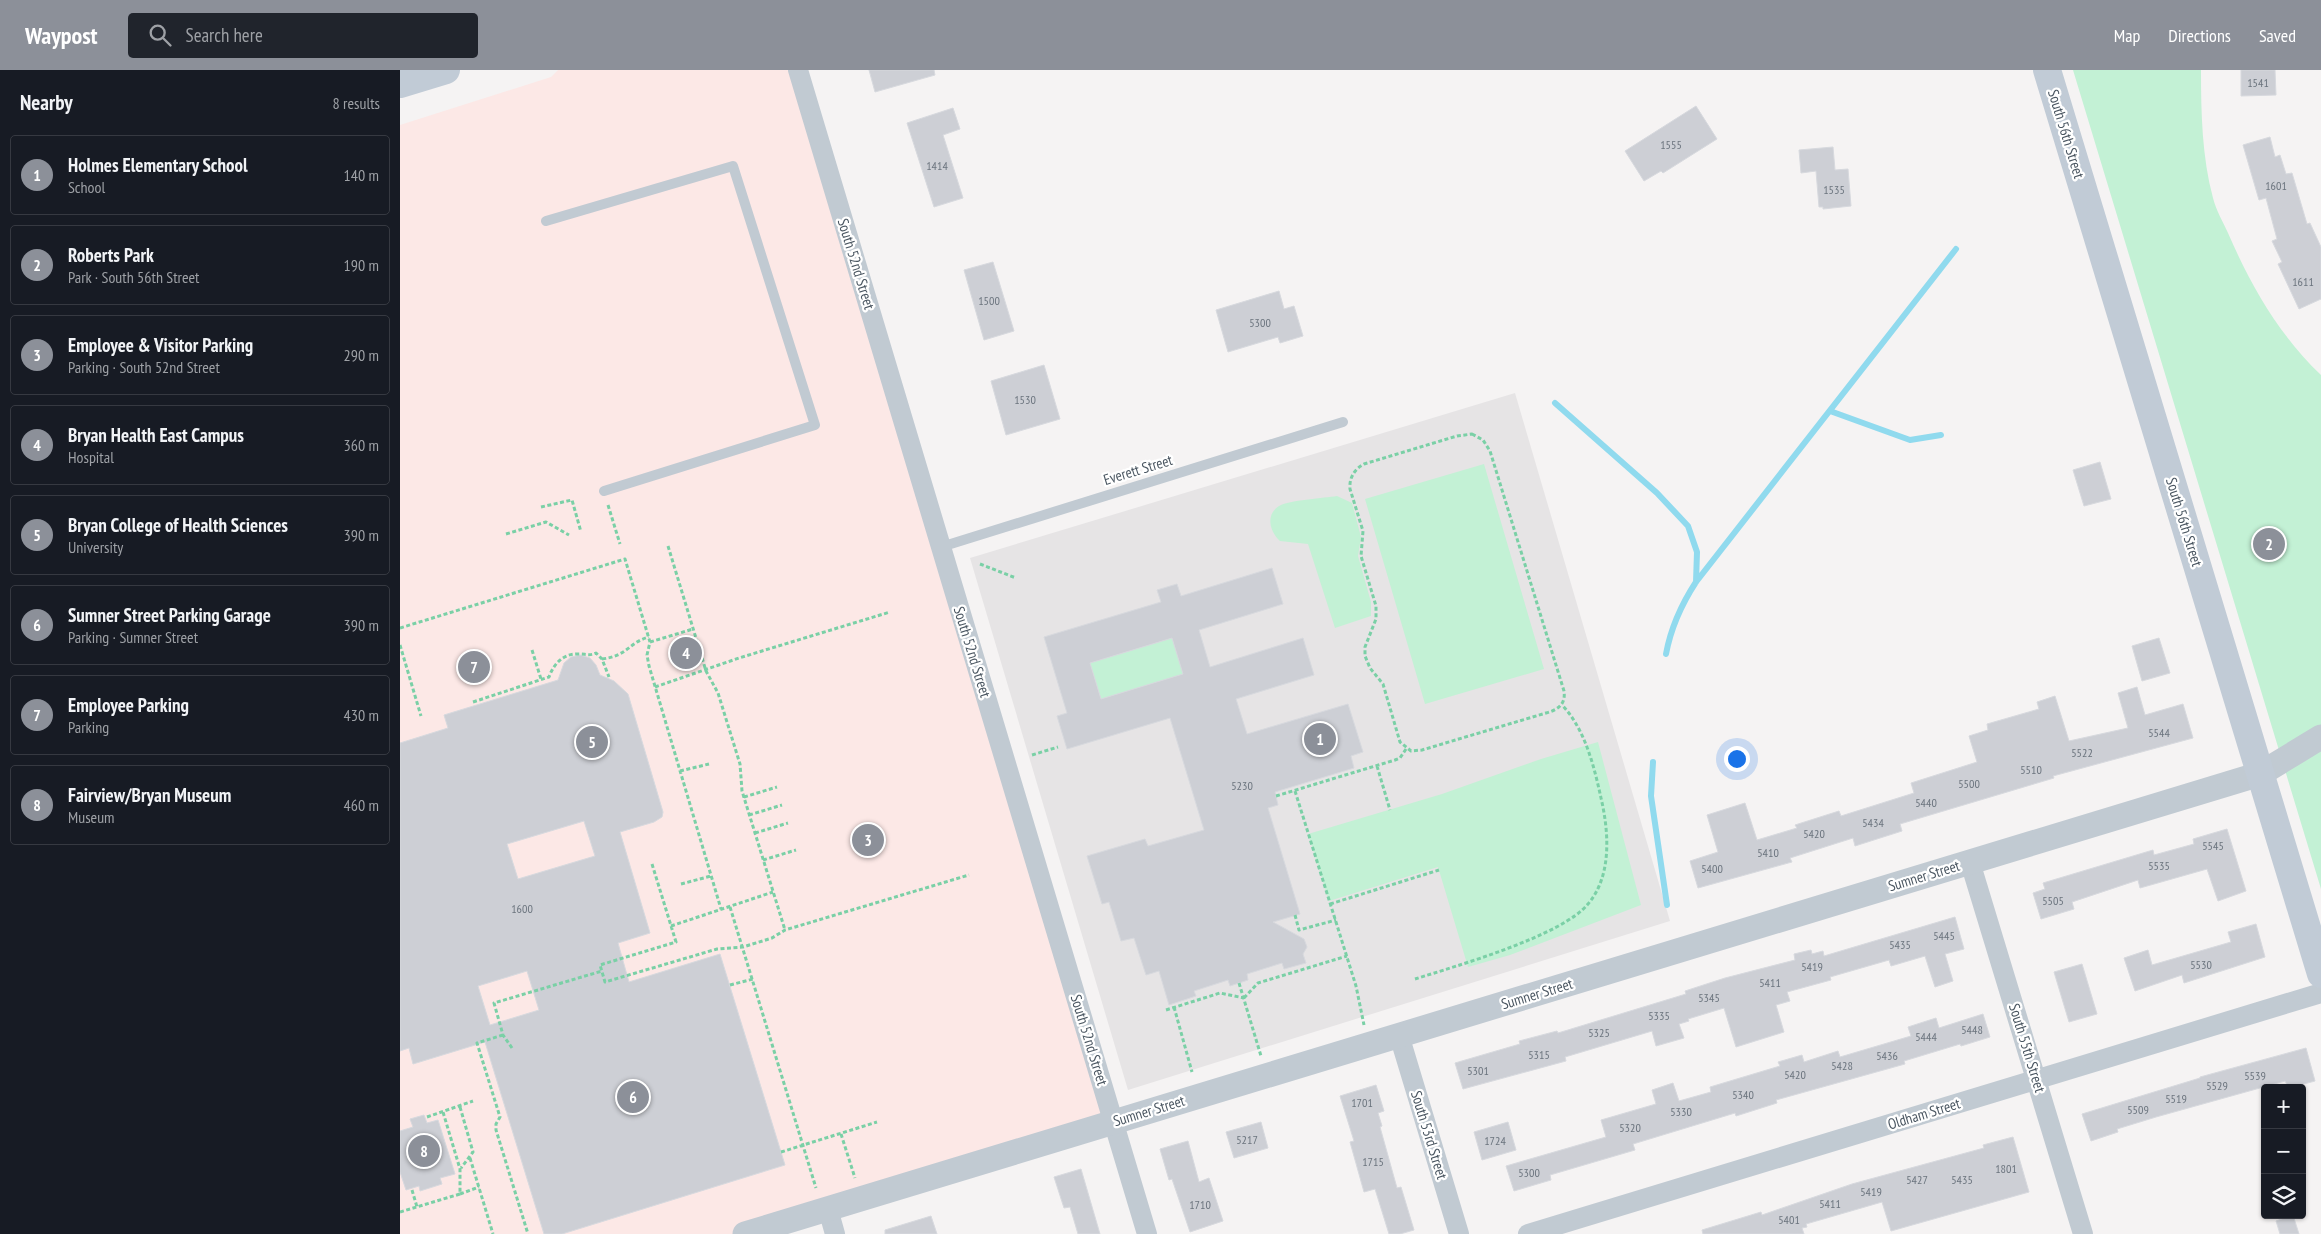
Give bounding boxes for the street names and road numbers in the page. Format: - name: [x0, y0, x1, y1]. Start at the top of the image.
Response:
- street label: South 56th Street: [2044, 87, 2089, 181]
- street label: South 52nd Street: [834, 216, 879, 312]
- street label: Everett Street: [1101, 450, 1175, 489]
- street label: South 56th Street: [2162, 475, 2207, 569]
- street label: South 52nd Street: [950, 604, 995, 700]
- street label: Sumner Street: [1886, 856, 1962, 895]
- street label: Sumner Street: [1499, 974, 1575, 1013]
- street label: South 52nd Street: [1067, 992, 1112, 1088]
- street label: South 55th Street: [2005, 1001, 2050, 1095]
- street label: South 53rd Street: [1407, 1088, 1452, 1181]
- street label: Sumner Street: [1111, 1091, 1187, 1130]
- street label: Oldham Street: [1885, 1093, 1962, 1134]

